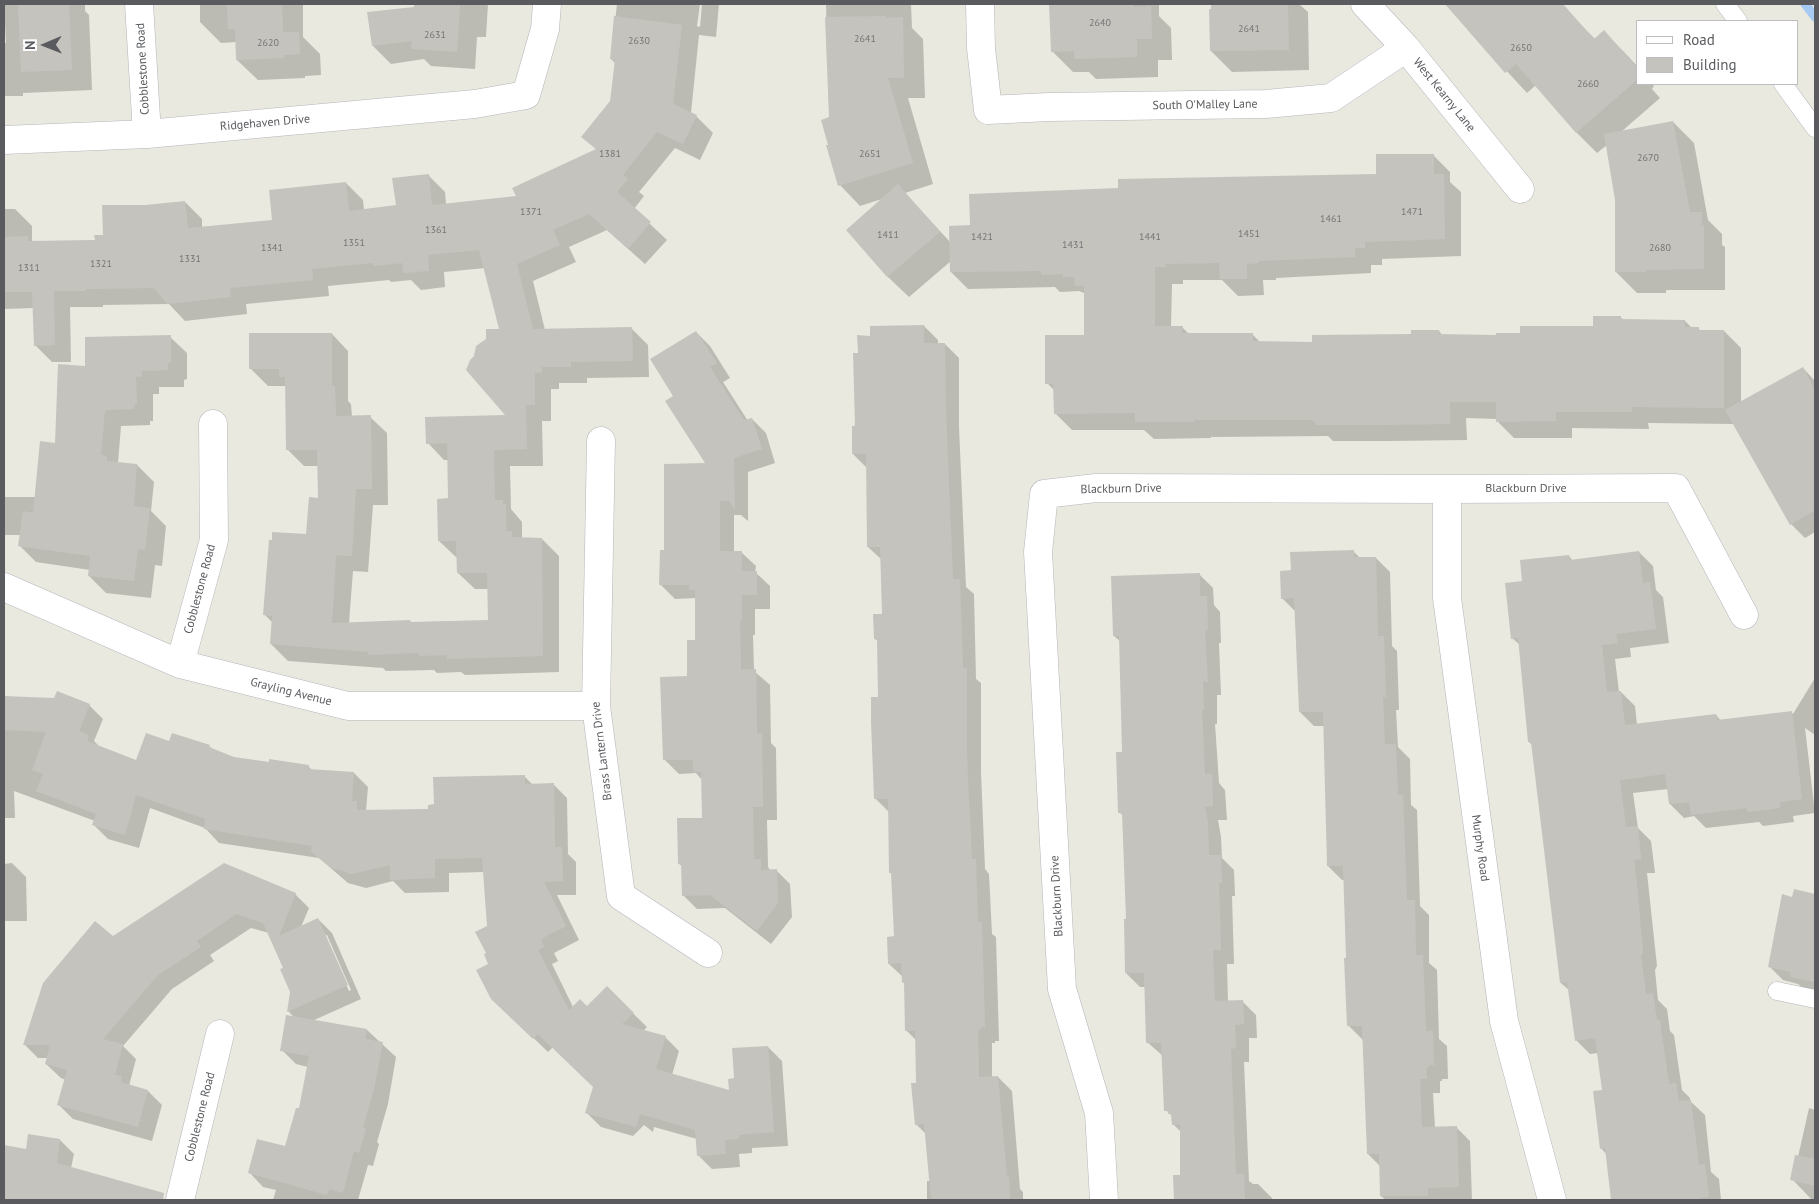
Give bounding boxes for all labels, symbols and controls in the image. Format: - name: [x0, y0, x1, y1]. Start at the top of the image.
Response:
- house number: 2640: [1089, 17, 1111, 29]
- north arrow: [20, 20, 70, 70]
- legend: [1636, 20, 1799, 85]
- street label: Cobblestone Road: [133, 23, 153, 115]
- house number: 2641: [1238, 23, 1260, 35]
- house number: 2631: [424, 29, 446, 41]
- text: Road: [1683, 30, 1715, 49]
- house number: 2641: [854, 33, 876, 45]
- house number: 2630: [628, 35, 650, 47]
- house number: 2620: [257, 37, 279, 49]
- text: N: [21, 41, 39, 50]
- house number: 2650: [1510, 42, 1532, 54]
- street label: West Kearny Lane: [1410, 55, 1478, 135]
- text: Building: [1683, 55, 1737, 74]
- house number: 2660: [1577, 78, 1599, 90]
- street label: South O'Malley Lane: [1152, 97, 1258, 113]
- street label: Ridgehaven Drive: [219, 112, 311, 134]
- house number: 1381: [599, 148, 621, 160]
- house number: 2651: [859, 148, 881, 160]
- house number: 2670: [1637, 152, 1659, 164]
- house number: 1371: [520, 206, 542, 218]
- house number: 1471: [1401, 206, 1423, 218]
- house number: 1461: [1320, 213, 1342, 225]
- house number: 1361: [425, 224, 447, 236]
- house number: 1451: [1238, 228, 1260, 240]
- house number: 1411: [877, 229, 899, 241]
- house number: 1421: [971, 231, 993, 243]
- house number: 1441: [1139, 231, 1161, 243]
- house number: 1351: [343, 237, 365, 249]
- house number: 1431: [1062, 239, 1084, 251]
- house number: 1341: [261, 242, 283, 254]
- house number: 2680: [1649, 242, 1671, 254]
- house number: 1331: [179, 253, 201, 265]
- house number: 1321: [90, 258, 112, 270]
- house number: 1311: [18, 262, 40, 274]
- street label: Blackburn Drive: [1080, 481, 1162, 497]
- street label: Blackburn Drive: [1485, 482, 1567, 496]
- street label: Cobblestone Road: [181, 543, 219, 635]
- street label: Grayling Avenue: [249, 675, 333, 709]
- street label: Brass Lantern Drive: [589, 701, 615, 801]
- street label: Murphy Road: [1468, 814, 1492, 882]
- street label: Blackburn Drive: [1048, 855, 1066, 937]
- street label: Cobblestone Road: [182, 1071, 218, 1163]

